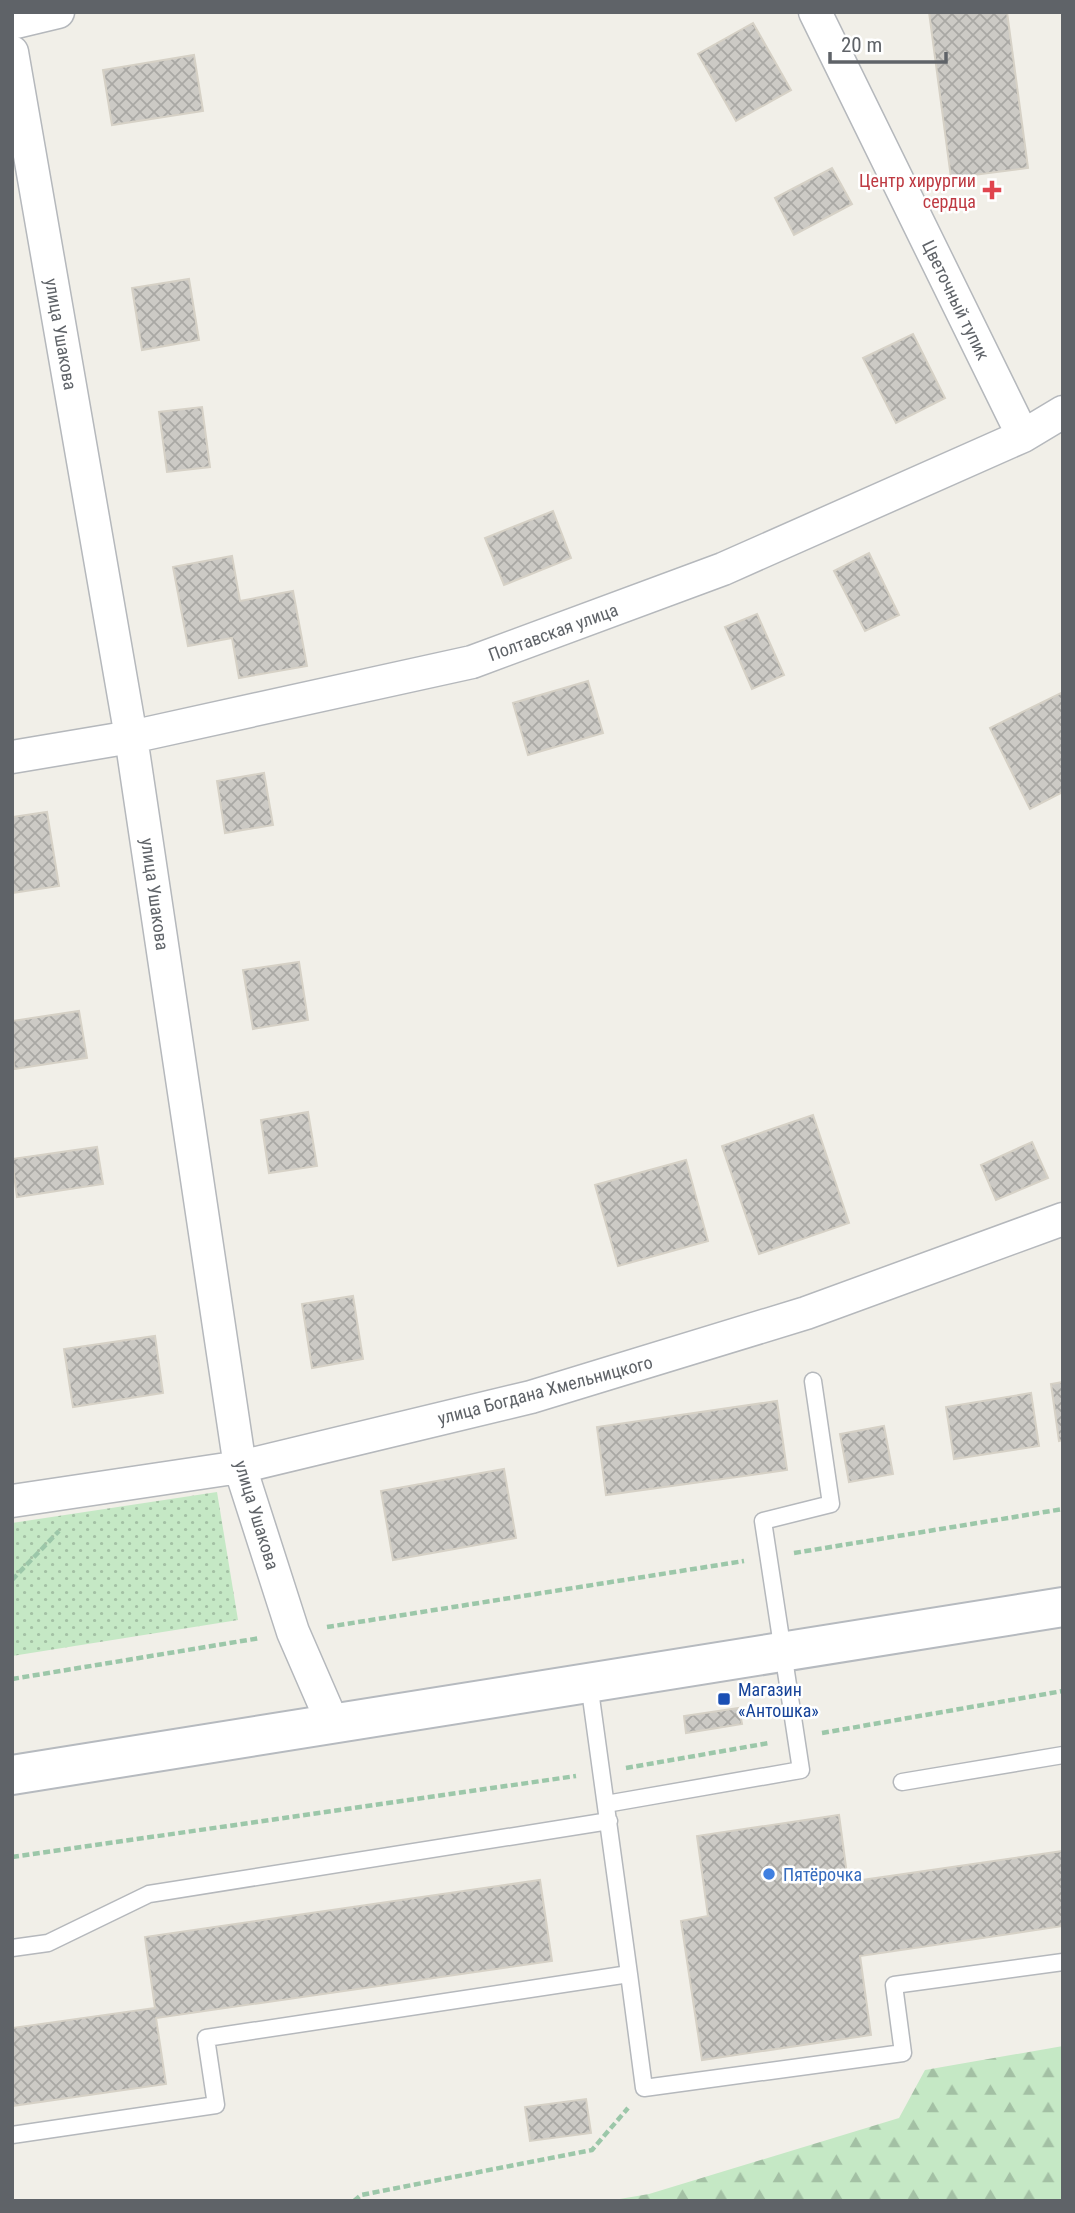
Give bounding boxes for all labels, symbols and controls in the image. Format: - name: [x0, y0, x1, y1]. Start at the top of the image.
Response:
- scale bar: [830, 21, 946, 65]
- text: 20 m: [841, 33, 882, 57]
- place label: Центр хирургии сердца: [859, 170, 976, 212]
- marker: Центр хирургии сердца: [982, 180, 1002, 200]
- street label: Цветочный тупик: [918, 237, 994, 364]
- street label: улица Ушакова: [41, 276, 81, 392]
- street label: Полтавская улица: [485, 599, 621, 665]
- street label: улица Ушакова: [137, 837, 173, 951]
- street label: улица Богдана Хмельницкого: [435, 1351, 655, 1429]
- street label: улица Ушакова: [230, 1458, 284, 1572]
- place label: Магазин «Антошка»: [738, 1679, 819, 1721]
- marker: Магазин «Антошка»: [716, 1691, 732, 1707]
- place label: Пятёрочка: [783, 1864, 862, 1885]
- marker: Пятёрочка: [761, 1866, 777, 1882]

